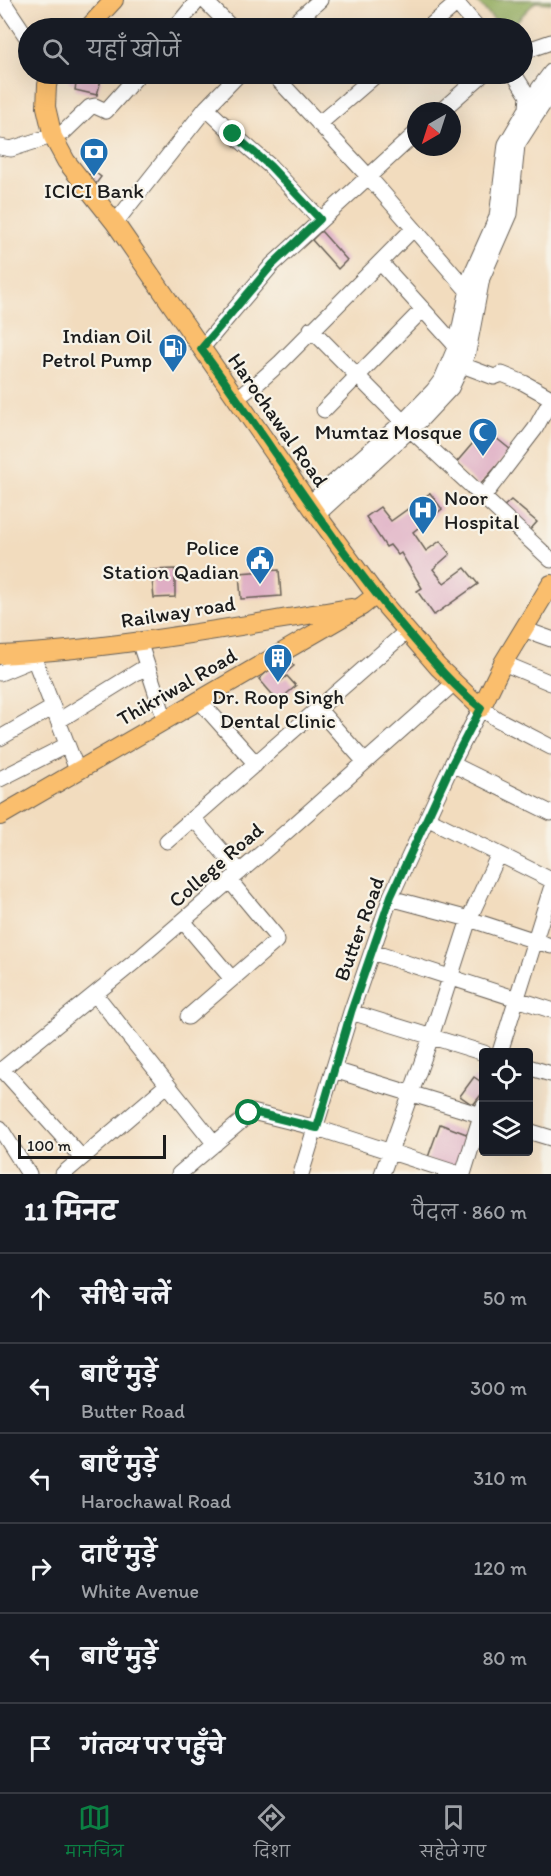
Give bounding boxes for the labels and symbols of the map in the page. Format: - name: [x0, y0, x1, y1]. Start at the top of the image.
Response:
- north arrow: [407, 102, 461, 156]
- route end: [219, 120, 245, 146]
- bank icon: ICICI Bank: [78, 136, 110, 178]
- place label: ICICI Bank: [44, 178, 144, 203]
- place label: Indian Oil Petrol Pump: [42, 323, 152, 372]
- fuel station icon: Indian Oil Petrol Pump: [157, 332, 189, 374]
- street label: Harochawal Road: [223, 348, 334, 492]
- mosque icon: Mumtaz Mosque: [467, 416, 499, 458]
- place label: Mumtaz Mosque: [315, 419, 462, 444]
- place label: Noor Hospital: [444, 485, 519, 534]
- hospital icon: Noor Hospital: [407, 494, 439, 536]
- place label: Police Station Qadian: [103, 535, 239, 584]
- public building icon: Police Station Qadian: [244, 544, 276, 586]
- street label: Railway road: [119, 590, 237, 633]
- street label: Thikriwal Road: [113, 642, 241, 731]
- building icon: Dr. Roop Singh Dental Clinic: [262, 642, 294, 684]
- place label: Dr. Roop Singh Dental Clinic: [212, 684, 344, 733]
- street label: College Road: [163, 817, 268, 912]
- street label: Butter Road: [328, 873, 389, 984]
- route start: [235, 1099, 261, 1125]
- scale bar: [18, 1132, 166, 1160]

